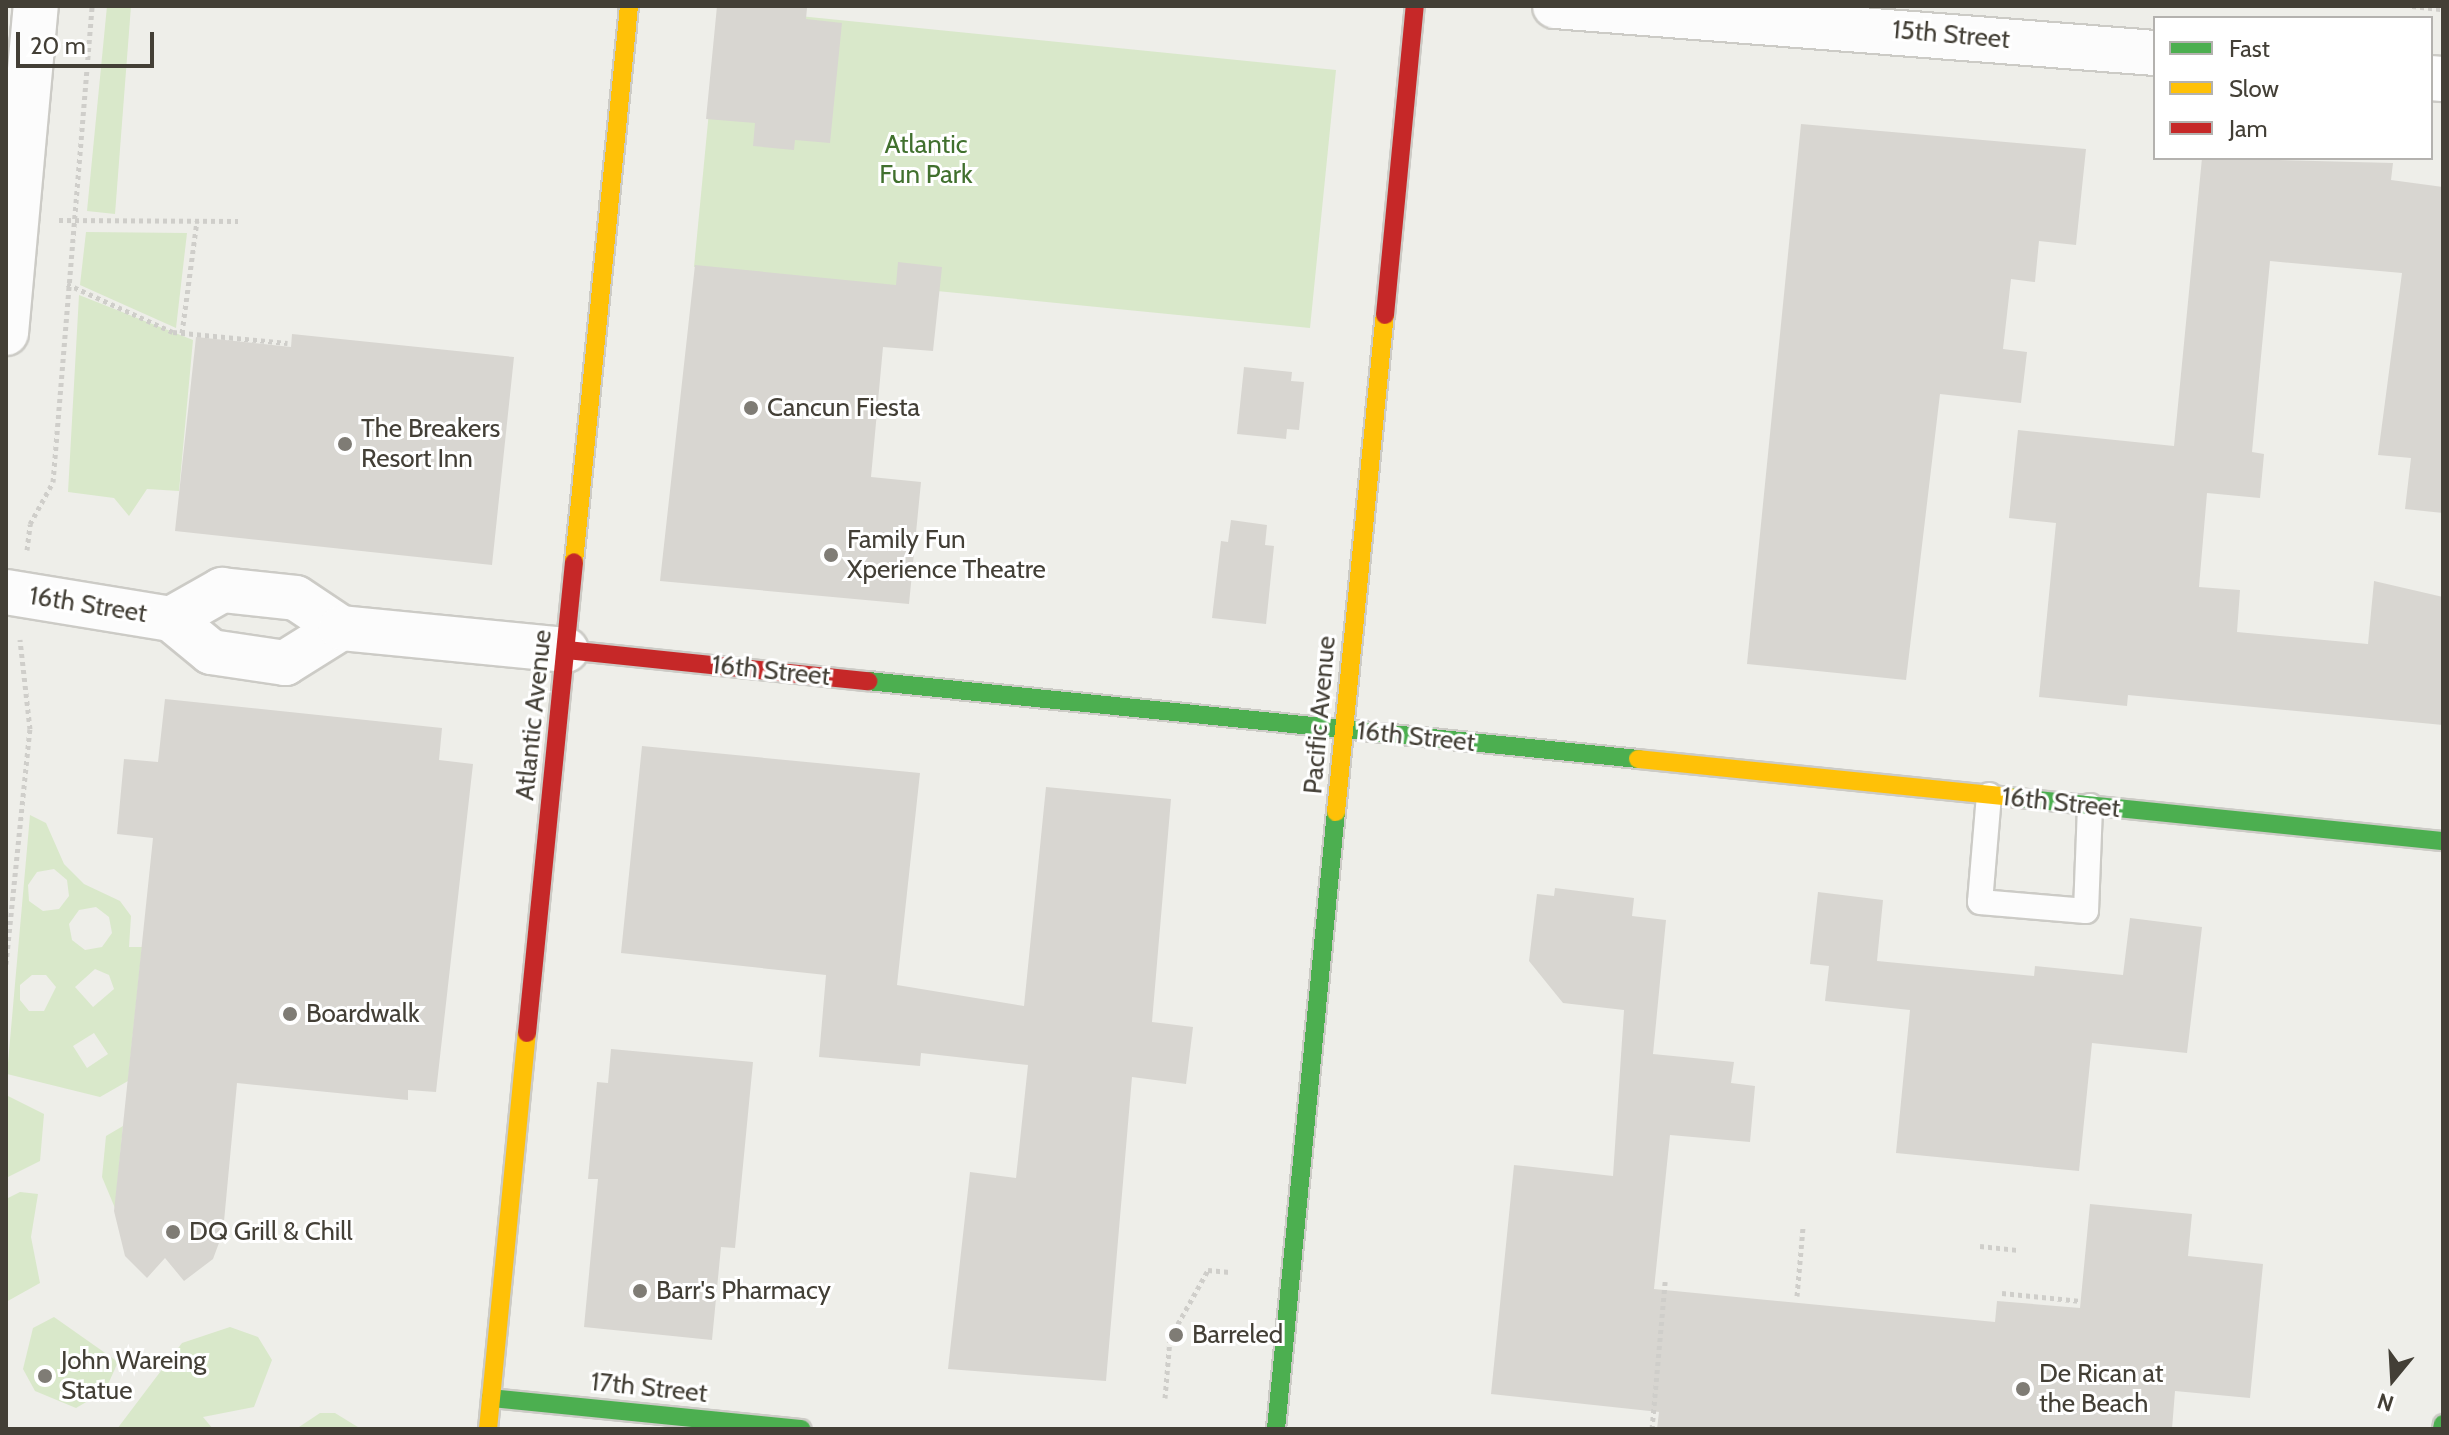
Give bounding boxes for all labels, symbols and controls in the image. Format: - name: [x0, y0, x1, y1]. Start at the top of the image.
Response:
- street label: 15th Street: [1891, 14, 2011, 56]
- scale bar: [20, 16, 158, 66]
- legend: [2153, 16, 2433, 160]
- text: 20 m: [30, 31, 86, 60]
- text: Fast: [2229, 34, 2270, 63]
- text: Slow: [2229, 74, 2279, 103]
- text: Jam: [2229, 114, 2267, 143]
- park label: Atlantic Fun Park: [879, 129, 973, 190]
- place label: Cancun Fiesta: [767, 392, 920, 424]
- marker: Cancun Fiesta: [742, 399, 760, 417]
- place label: The Breakers Resort Inn: [361, 413, 500, 474]
- marker: The Breakers Resort Inn: [336, 435, 354, 453]
- place label: Family Fun Xperience Theatre: [847, 524, 1046, 586]
- marker: Family Fun Xperience Theatre: [822, 546, 840, 564]
- street label: 16th Street: [27, 580, 149, 630]
- street label: Atlantic Avenue: [510, 628, 558, 802]
- street label: Pacific Avenue: [1298, 635, 1342, 795]
- street label: 16th Street: [710, 649, 832, 693]
- street label: 16th Street: [1355, 715, 1477, 759]
- street label: 16th Street: [2000, 781, 2122, 825]
- place label: Boardwalk: [306, 998, 420, 1030]
- marker: Boardwalk: [281, 1005, 299, 1023]
- place label: DQ Grill & Chill: [189, 1216, 353, 1248]
- marker: DQ Grill & Chill: [164, 1223, 182, 1241]
- place label: Barr's Pharmacy: [656, 1275, 831, 1307]
- marker: Barr's Pharmacy: [631, 1282, 649, 1300]
- place label: Barreled: [1192, 1319, 1283, 1351]
- marker: Barreled: [1167, 1326, 1185, 1344]
- north arrow: [2353, 1339, 2433, 1419]
- place label: John Wareing Statue: [61, 1345, 206, 1406]
- place label: De Rican at the Beach: [2039, 1358, 2164, 1420]
- street label: 17th Street: [589, 1366, 709, 1410]
- marker: John Wareing Statue: [36, 1367, 54, 1385]
- marker: De Rican at the Beach: [2014, 1380, 2032, 1398]
- text: N: [2374, 1387, 2397, 1418]

